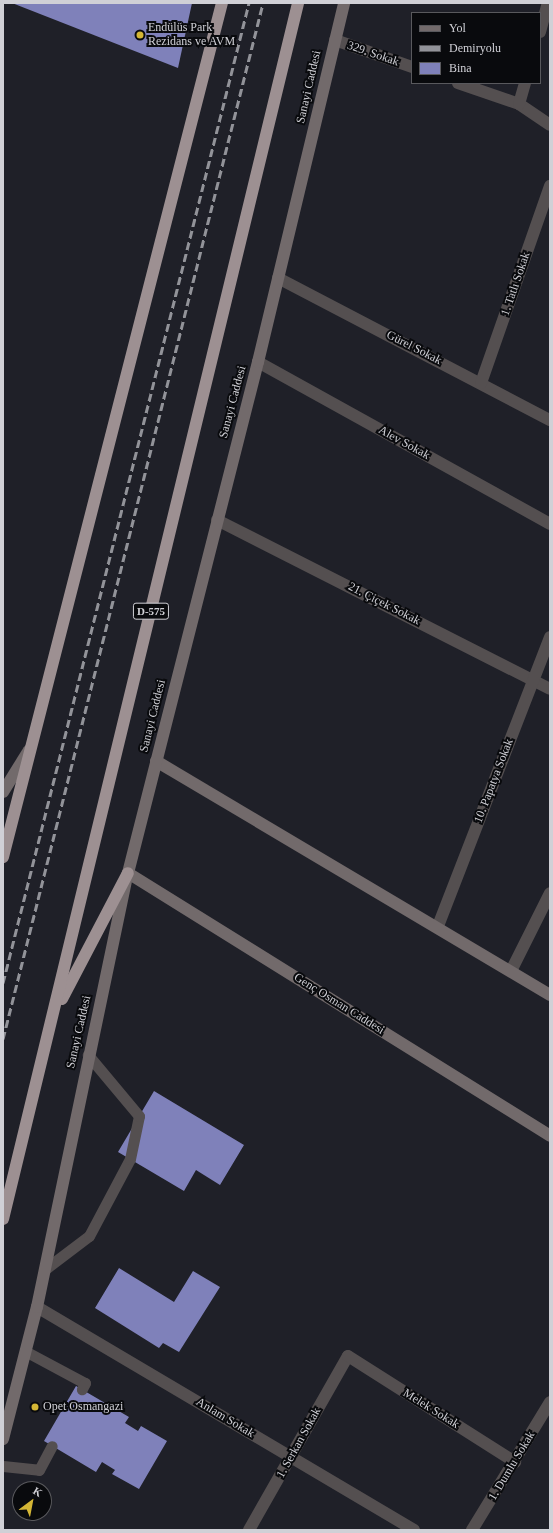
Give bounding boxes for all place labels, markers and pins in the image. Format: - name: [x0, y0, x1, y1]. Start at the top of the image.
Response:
- place label: Endülüs Park Rezidans ve AVM: [148, 21, 236, 49]
- marker: Endülüs Park Rezidans ve AVM: [135, 30, 145, 40]
- place label: Opet Osmangazi: [43, 1400, 123, 1414]
- marker: Opet Osmangazi: [30, 1402, 40, 1412]

